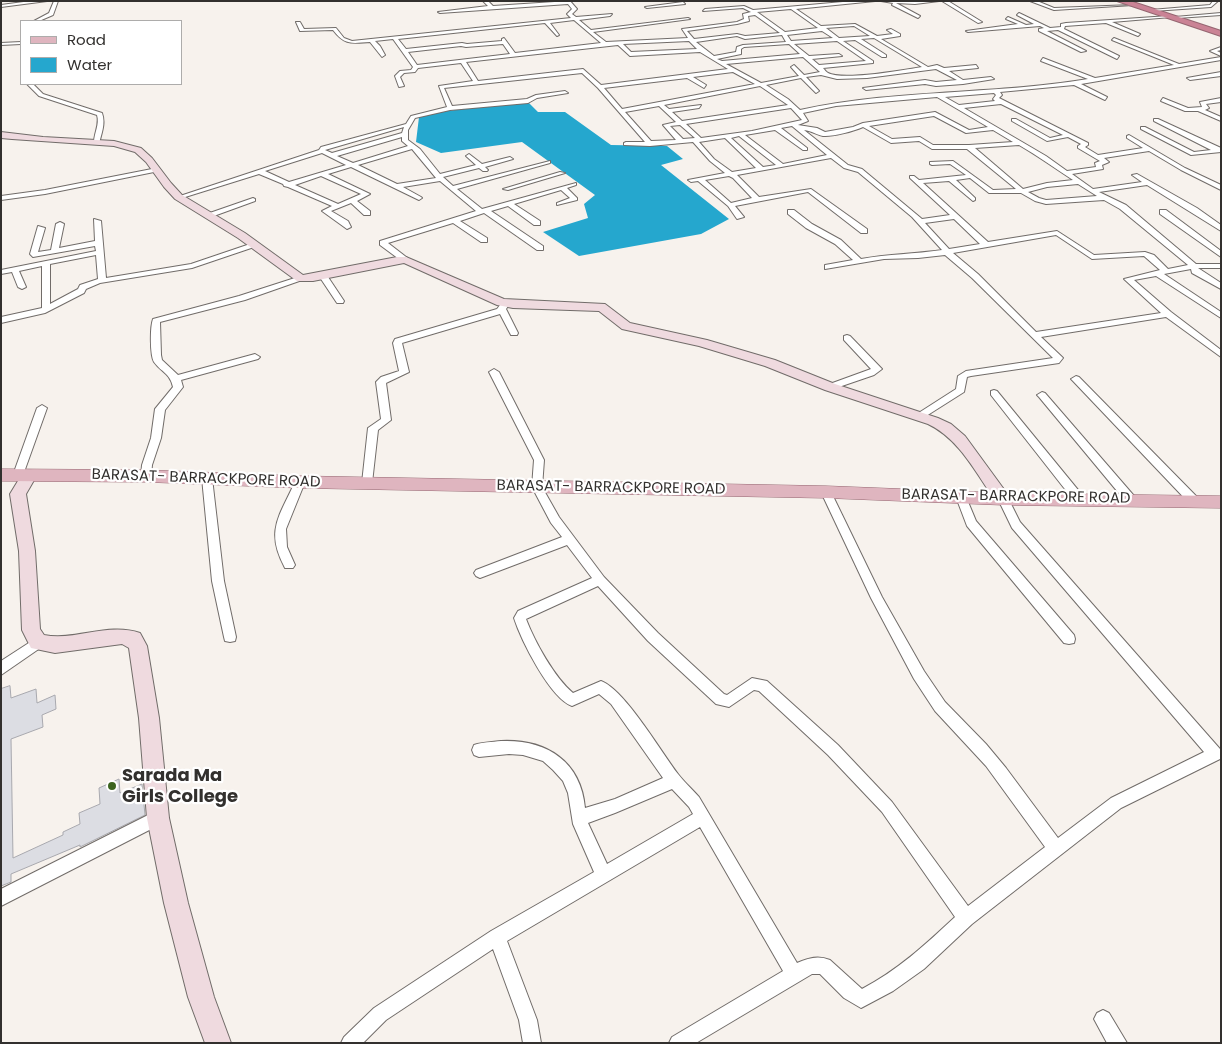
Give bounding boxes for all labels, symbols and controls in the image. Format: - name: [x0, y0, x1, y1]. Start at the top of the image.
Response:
- legend: [20, 20, 182, 85]
- text: Road: [67, 29, 106, 50]
- text: Water: [67, 54, 112, 75]
- street label: BARASAT- BARRACKPORE ROAD: [91, 466, 321, 492]
- street label: BARASAT- BARRACKPORE ROAD: [496, 477, 726, 499]
- street label: BARASAT- BARRACKPORE ROAD: [901, 486, 1131, 508]
- place label: Sarada Ma Girls College: [122, 765, 238, 808]
- marker: Sarada Ma Girls College: [106, 780, 118, 792]

